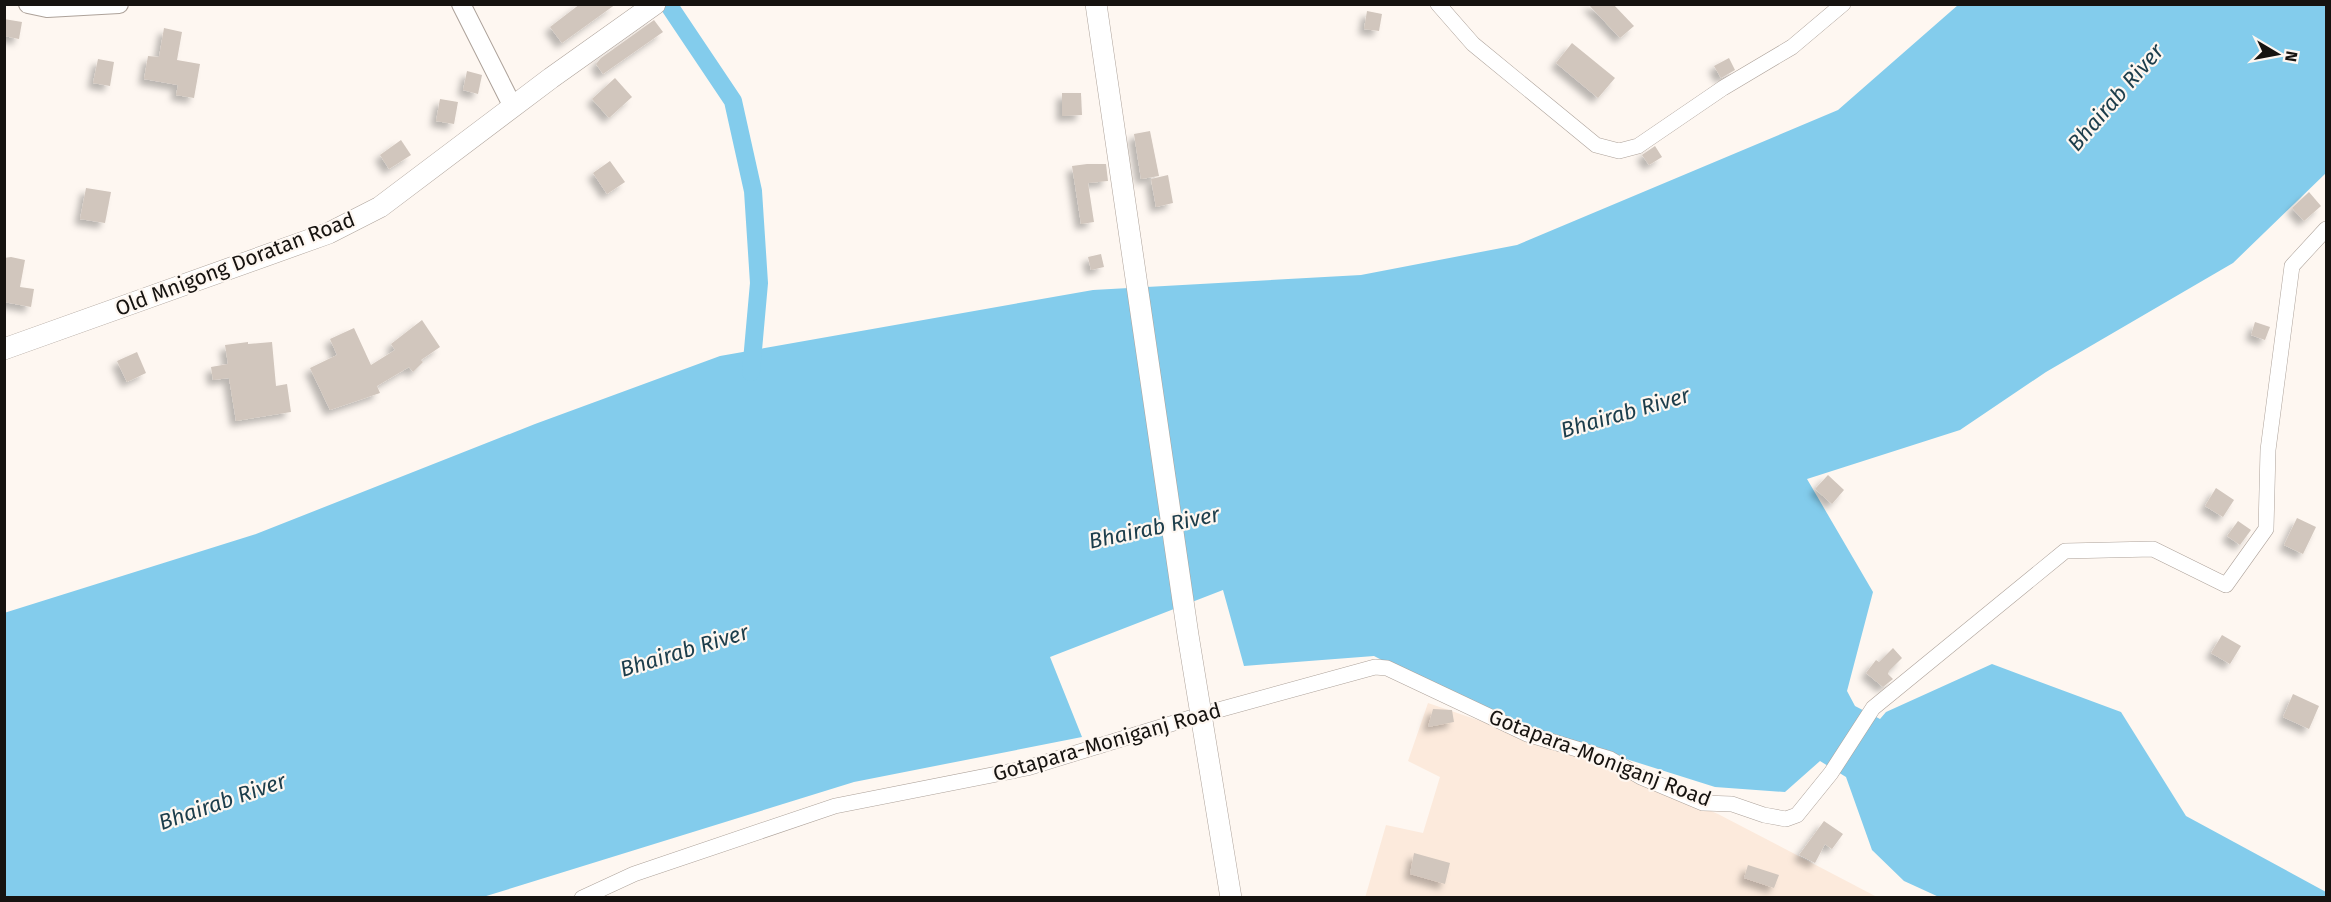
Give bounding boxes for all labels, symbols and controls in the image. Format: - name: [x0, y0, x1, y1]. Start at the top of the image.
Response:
- north arrow: [2247, 24, 2307, 84]
- water label: Bhairab River: [2062, 38, 2170, 156]
- text: N: [2281, 50, 2302, 63]
- street label: Old Mnigong Doratan Road: [111, 206, 359, 322]
- water label: Bhairab River: [1557, 381, 1693, 444]
- water label: Bhairab River: [1086, 500, 1223, 555]
- water label: Bhairab River: [617, 618, 752, 683]
- street label: Gotapara-Moniganj Road: [990, 697, 1224, 787]
- street label: Gotapara-Moniganj Road: [1485, 704, 1715, 812]
- water label: Bhairab River: [155, 767, 290, 836]

